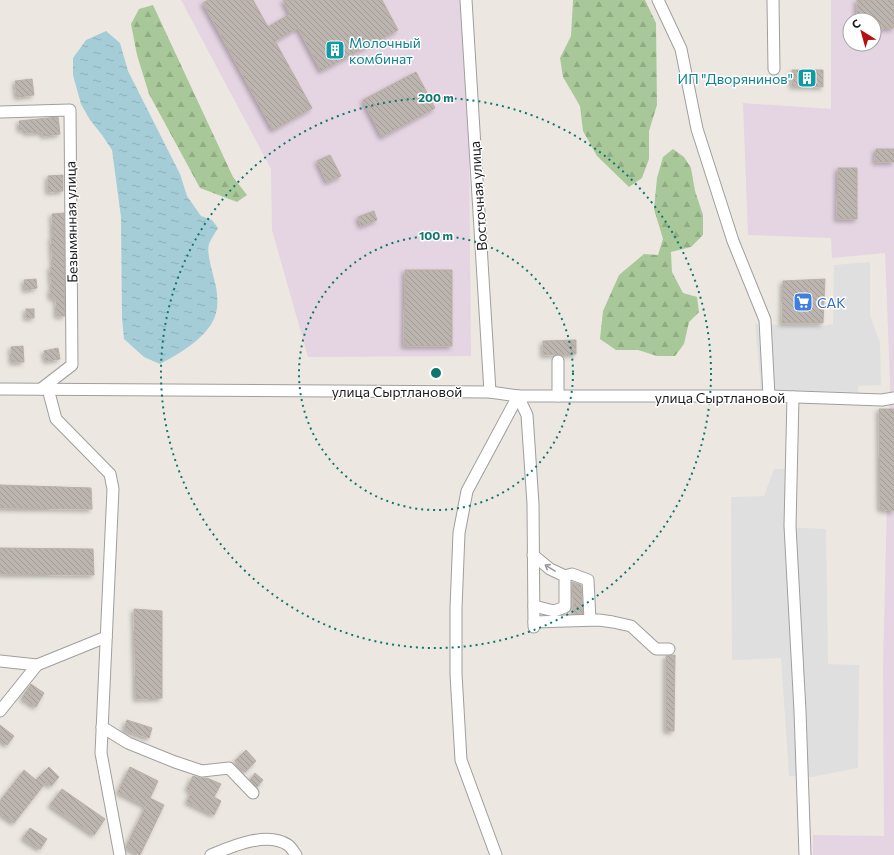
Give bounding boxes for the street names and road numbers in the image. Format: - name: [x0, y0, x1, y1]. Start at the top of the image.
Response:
- street label: Восточная улица: [466, 140, 490, 252]
- street label: Безымянная улица: [61, 161, 81, 283]
- street label: улица Сыртлановой: [332, 383, 462, 400]
- street label: улица Сыртлановой: [655, 389, 785, 406]

